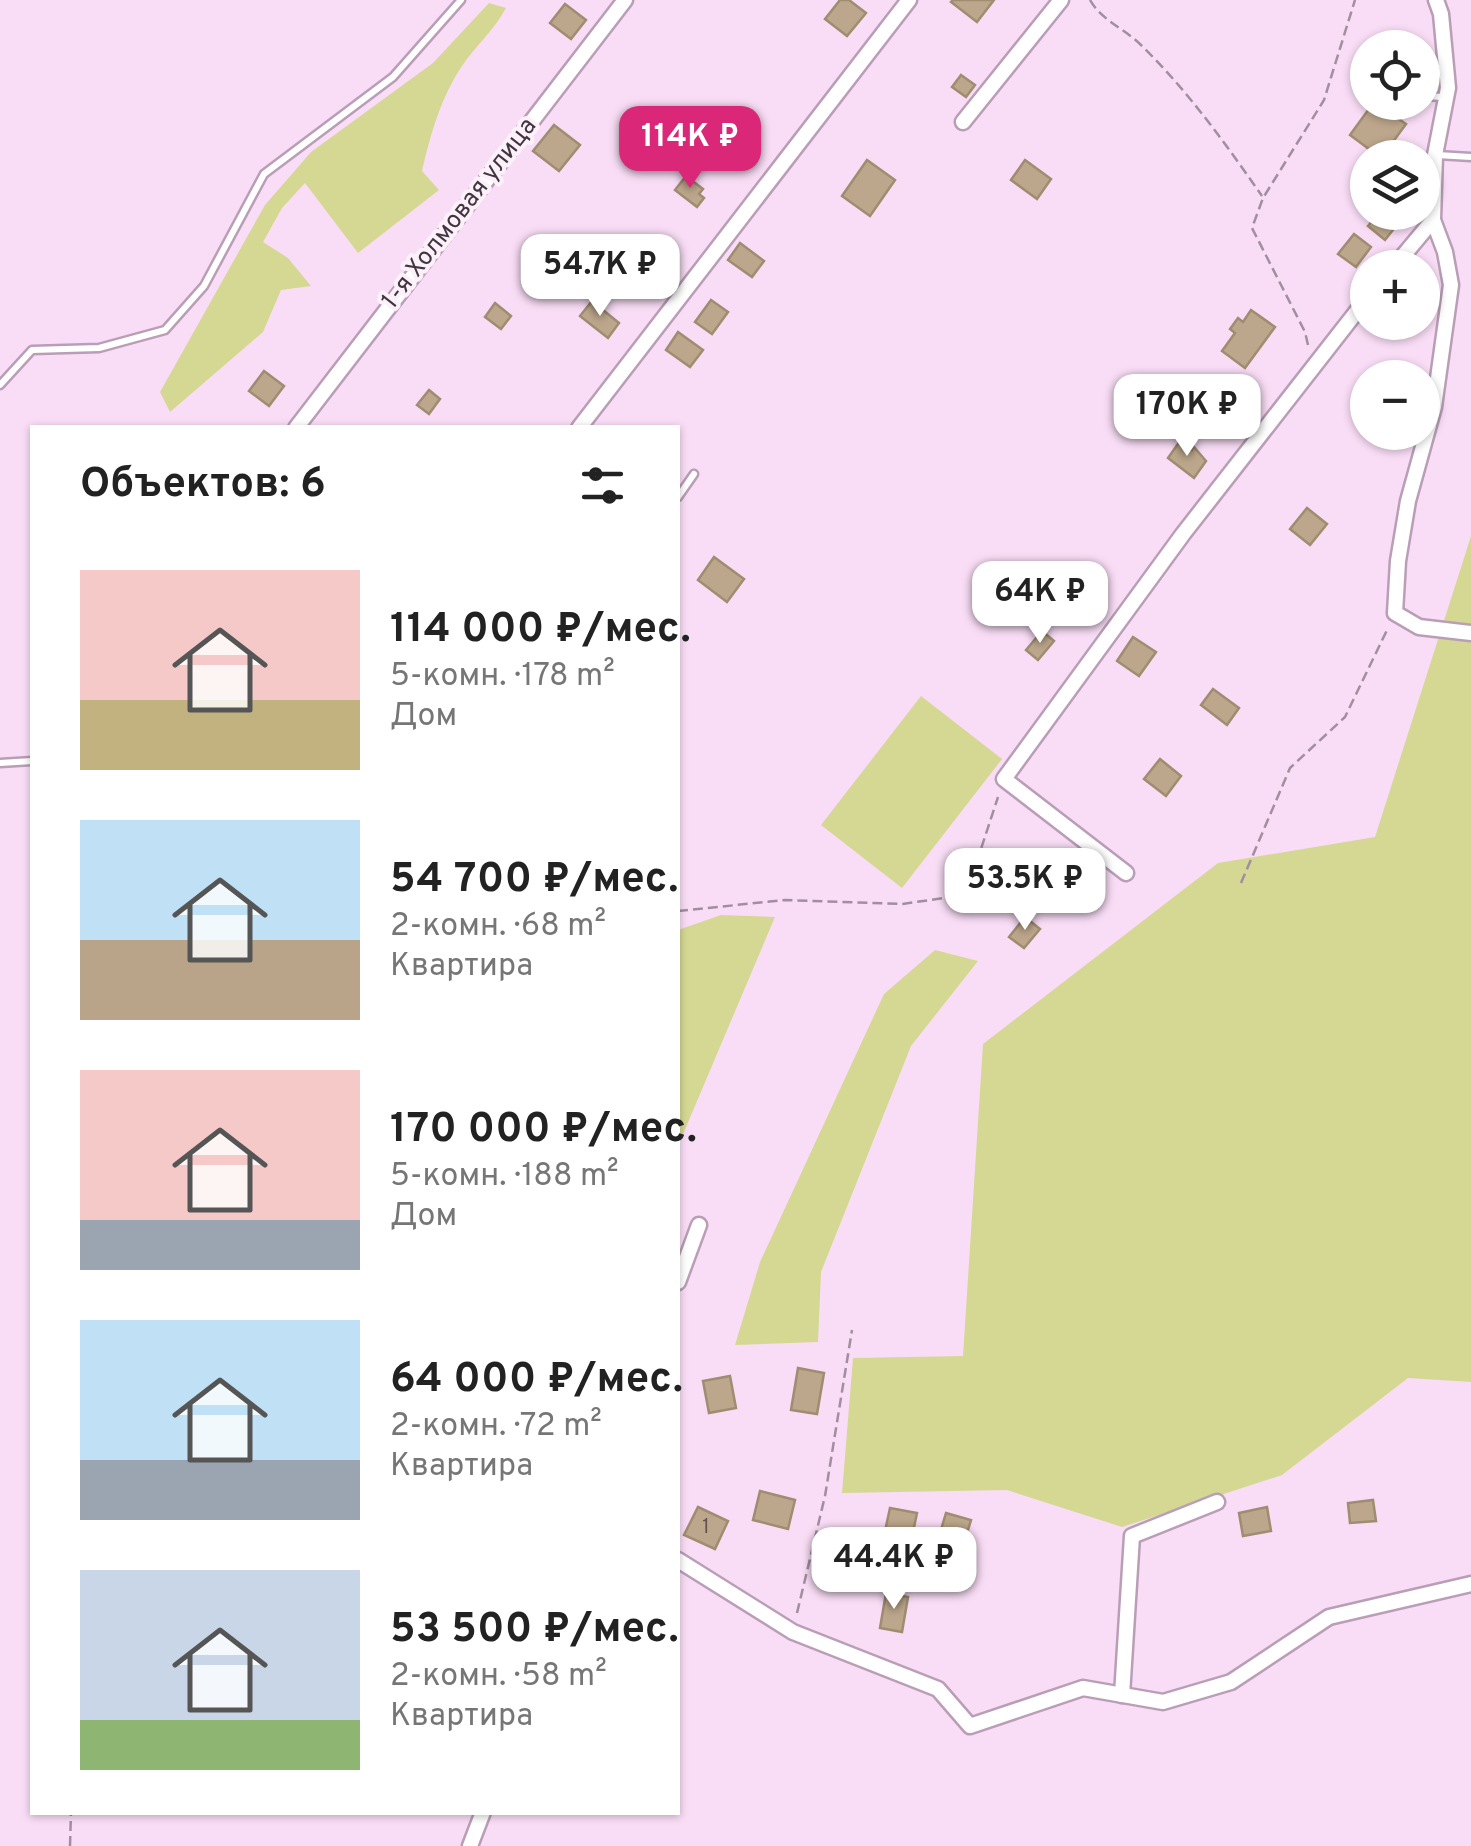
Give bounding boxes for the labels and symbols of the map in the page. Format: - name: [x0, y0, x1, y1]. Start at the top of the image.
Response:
- pin: 114K ₽: [609, 106, 771, 191]
- street label: 1-я Холмовая улица: [375, 112, 545, 316]
- pin: 54.7K ₽: [508, 234, 692, 319]
- pin: 170K ₽: [1106, 374, 1268, 459]
- pin: 64K ₽: [970, 561, 1110, 646]
- pin: 53.5K ₽: [933, 848, 1117, 933]
- house number: 1: [702, 1515, 710, 1541]
- pin: 44.4K ₽: [802, 1527, 986, 1612]

